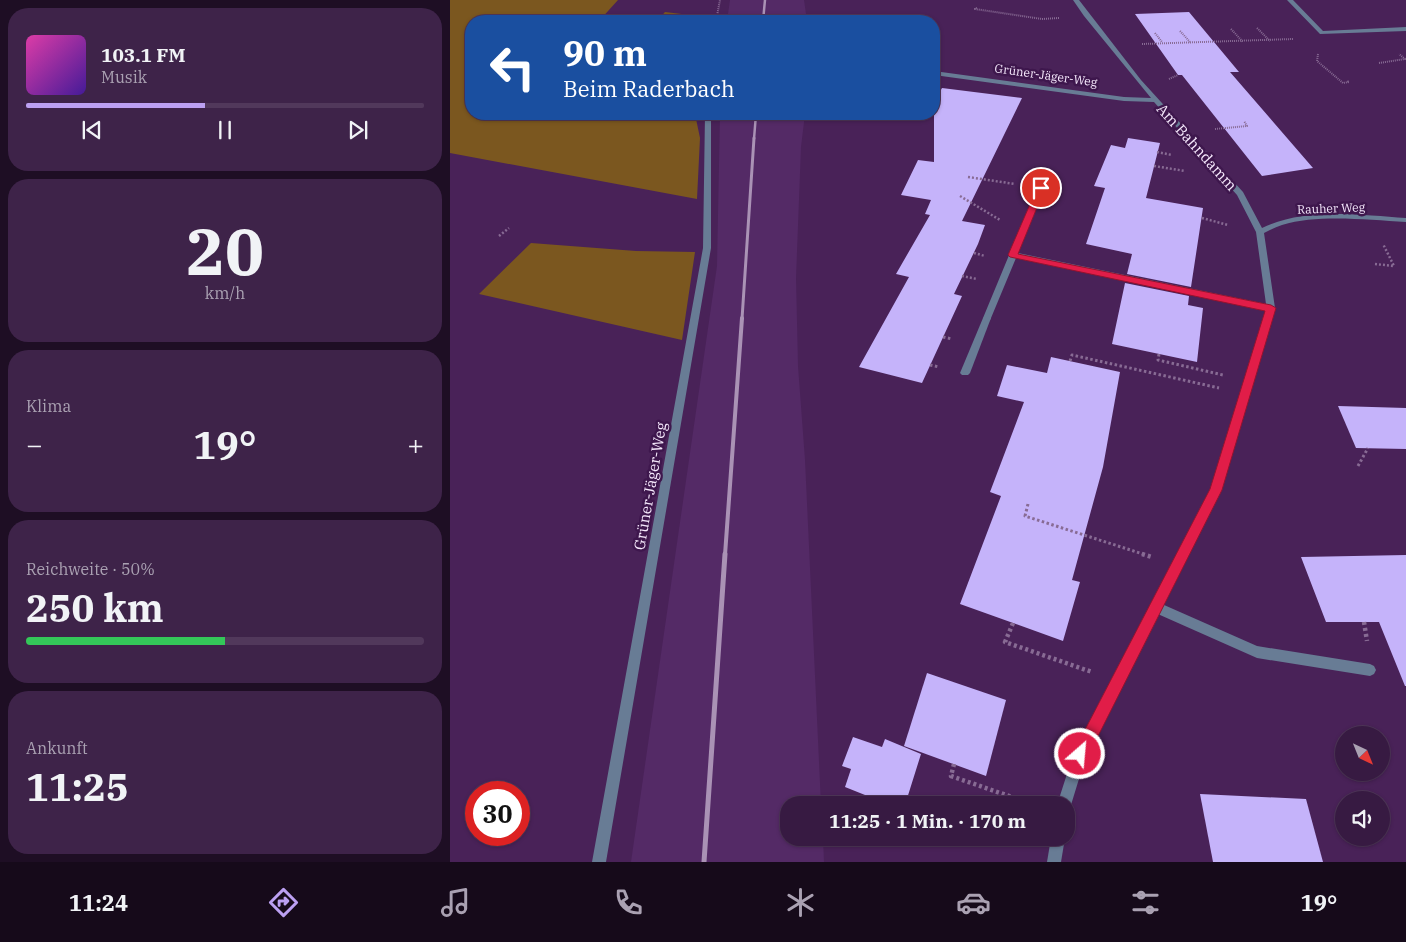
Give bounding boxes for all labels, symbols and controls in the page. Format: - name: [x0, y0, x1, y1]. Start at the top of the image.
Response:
- text: 90 m: [563, 30, 647, 76]
- icon: left: [480, 35, 545, 100]
- text: 103.1 FM: [101, 43, 186, 67]
- street label: Grüner-Jäger-Weg: [994, 60, 1099, 90]
- text: Musik: [101, 67, 147, 87]
- text: Beim Raderbach: [563, 74, 735, 103]
- street label: Am Bahndamm: [1153, 99, 1241, 195]
- icon: previous: [78, 116, 106, 144]
- icon: pause: [211, 116, 239, 144]
- icon: next: [344, 116, 372, 144]
- pin: [1020, 167, 1062, 209]
- icon: arrive: [1027, 174, 1055, 202]
- street label: Rauher Weg: [1297, 199, 1366, 217]
- text: 20: [186, 208, 264, 293]
- text: km/h: [205, 283, 245, 303]
- text: Klima: [26, 396, 71, 416]
- text: 19°: [193, 420, 257, 469]
- street label: Grüner-Jäger-Weg: [629, 421, 671, 551]
- text: −: [26, 426, 43, 463]
- text: +: [407, 426, 424, 463]
- text: Reichweite · 50%: [26, 559, 155, 579]
- text: 250 km: [26, 583, 164, 632]
- north arrow: [1335, 726, 1390, 781]
- map controls: [1335, 726, 1390, 846]
- position arrow: [1053, 727, 1105, 779]
- text: Ankunft: [26, 738, 88, 758]
- text: 11:25: [26, 762, 129, 811]
- speed limit sign: 30: [465, 781, 530, 846]
- button: sound: [1335, 791, 1390, 846]
- text: 11:25 · 1 Min. · 170 m: [829, 809, 1026, 833]
- icon: directions: [266, 885, 301, 920]
- icon: music: [438, 885, 473, 920]
- icon: phone: [611, 885, 646, 920]
- icon: climate: [783, 885, 818, 920]
- icon: car: [956, 885, 991, 920]
- icon: filters: [1128, 885, 1163, 920]
- text: 11:24: [69, 888, 128, 917]
- text: 19°: [1300, 888, 1337, 917]

